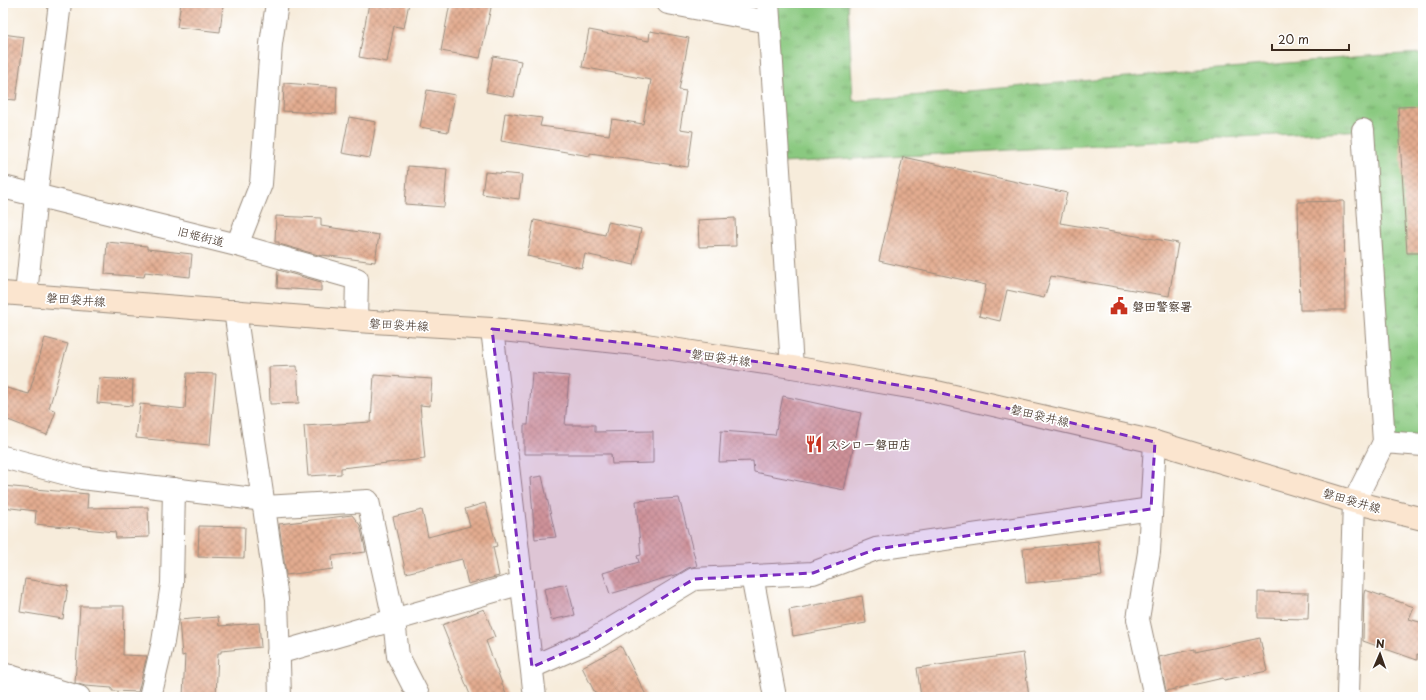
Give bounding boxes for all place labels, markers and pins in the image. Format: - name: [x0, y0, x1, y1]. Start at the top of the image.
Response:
- public building icon: 磐田警察署: [1109, 296, 1129, 316]
- place label: 磐田警察署: [1132, 297, 1192, 315]
- restaurant icon: スシロー磐田店: [804, 434, 824, 454]
- place label: スシロー磐田店: [827, 435, 911, 453]

